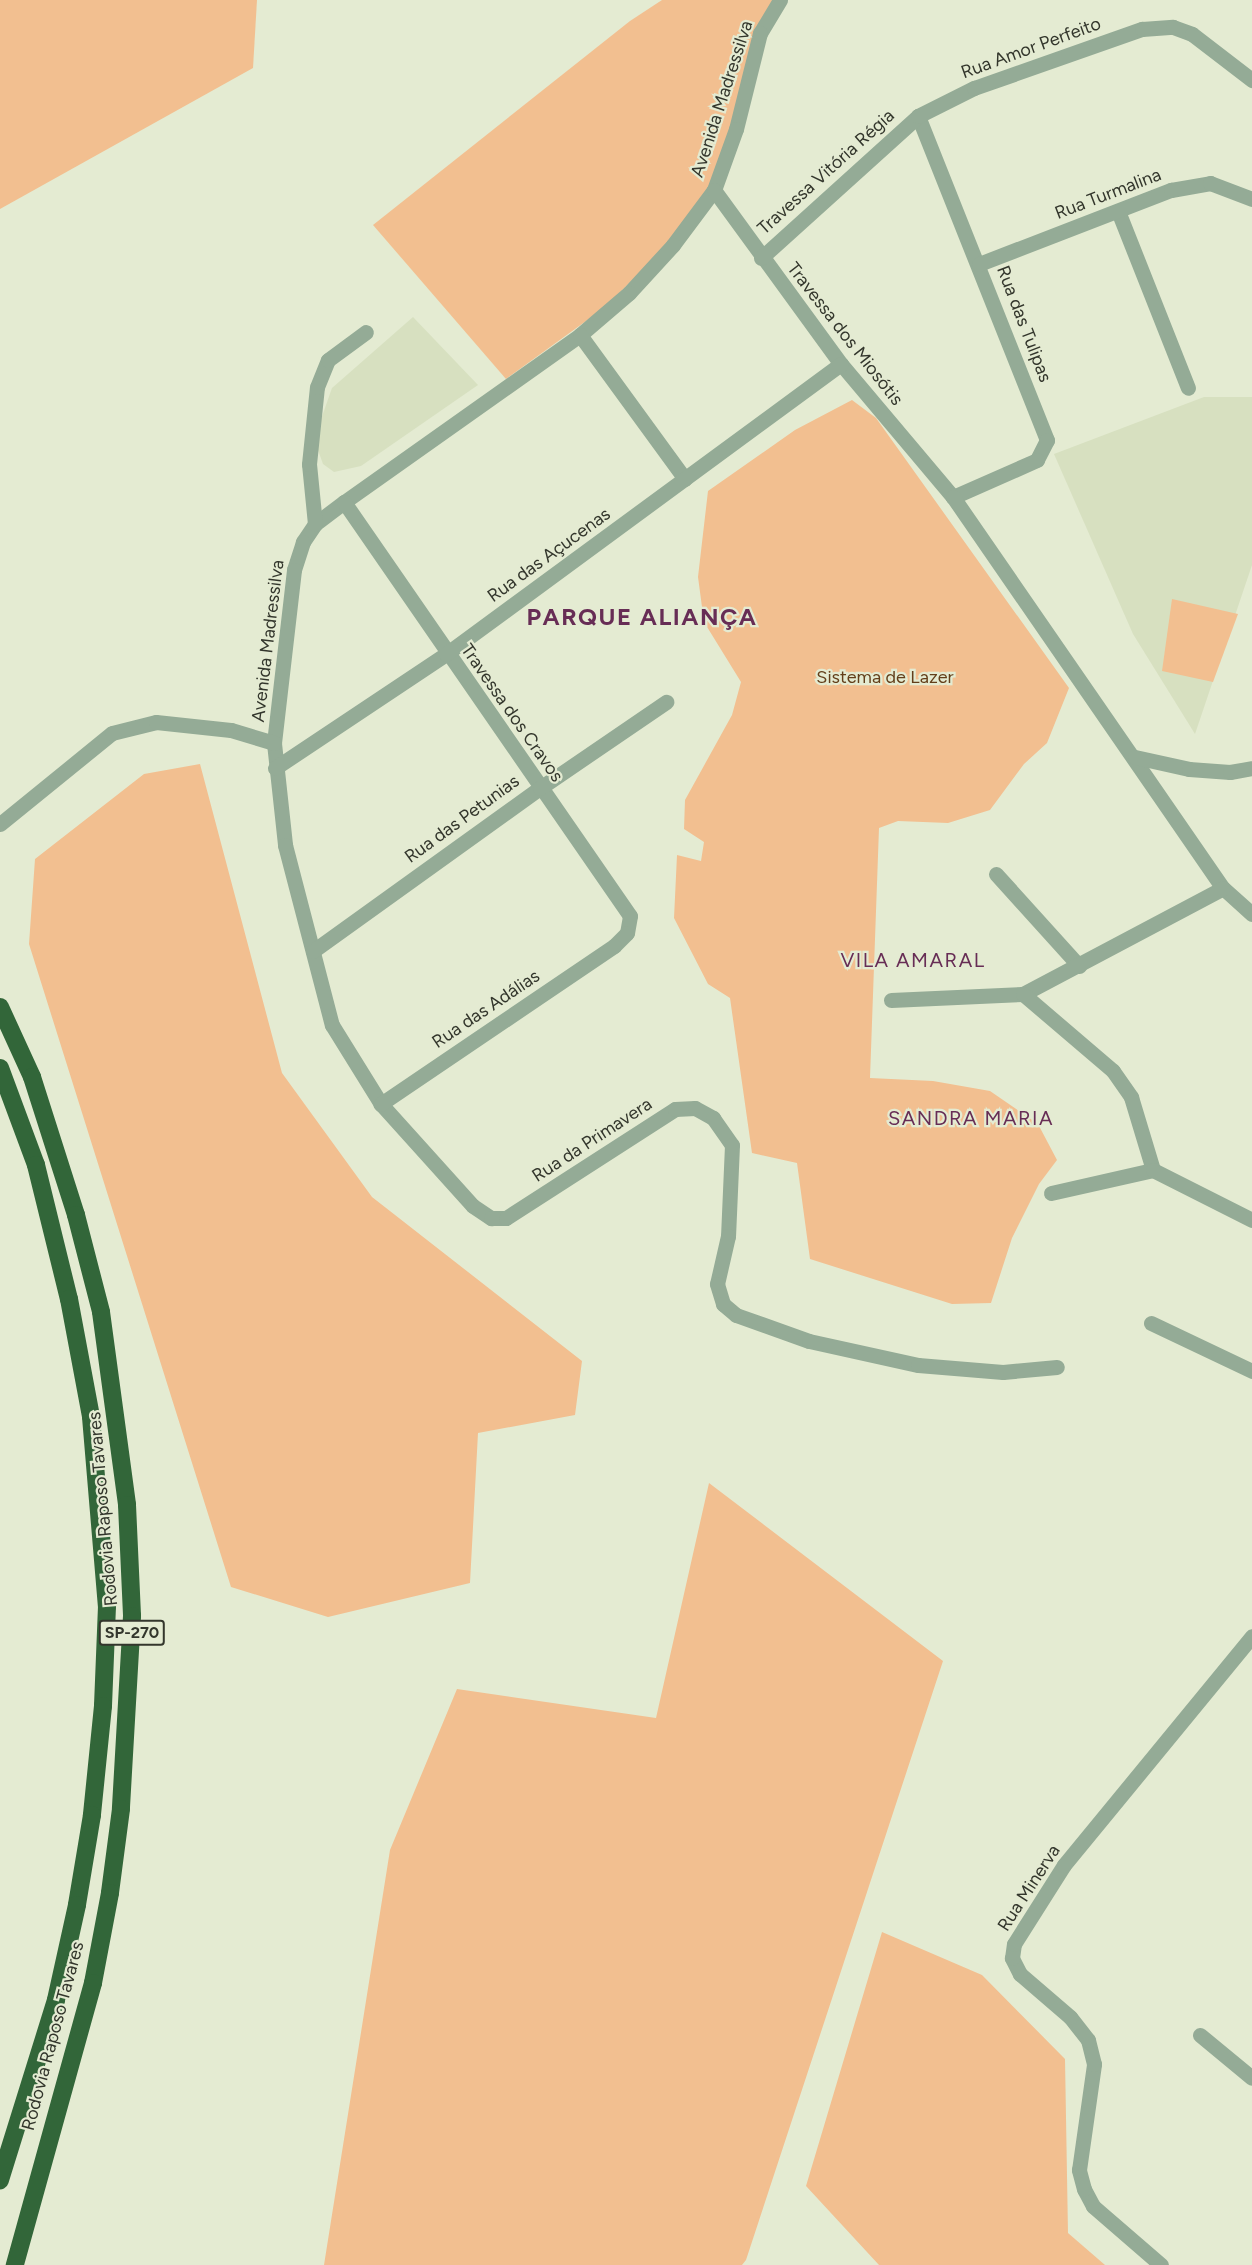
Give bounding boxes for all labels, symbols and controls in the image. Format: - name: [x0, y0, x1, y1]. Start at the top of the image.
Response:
- street label: Rua Amor Perfeito: [958, 13, 1104, 83]
- street label: Avenida Madressilva: [686, 18, 758, 180]
- street label: Travessa Vitória Régia: [753, 105, 899, 239]
- street label: Rua Turmalina: [1052, 164, 1164, 224]
- street label: Travessa dos Miosótis: [782, 258, 908, 410]
- street label: Rua das Tulipas: [992, 263, 1056, 385]
- street label: Rua das Açucenas: [483, 503, 615, 607]
- street label: Avenida Madressilva: [247, 559, 289, 723]
- district label: PARQUE ALIANÇA: [527, 603, 757, 631]
- street label: Travessa dos Cravos: [456, 640, 568, 786]
- park label: Sistema de Lazer: [816, 666, 954, 688]
- street label: Rua das Petunias: [401, 770, 523, 868]
- district label: VILA AMARAL: [840, 948, 986, 972]
- street label: Rua das Adálias: [428, 965, 544, 1053]
- street label: Rua da Primavera: [528, 1093, 656, 1187]
- district label: SANDRA MARIA: [888, 1106, 1054, 1130]
- street label: Rodovia Raposo Tavares: [84, 1411, 122, 1607]
- road number: SP-270: [98, 1620, 166, 1646]
- street label: Rua Minerva: [993, 1841, 1065, 1935]
- street label: Rodovia Raposo Tavares: [17, 1939, 89, 2133]

